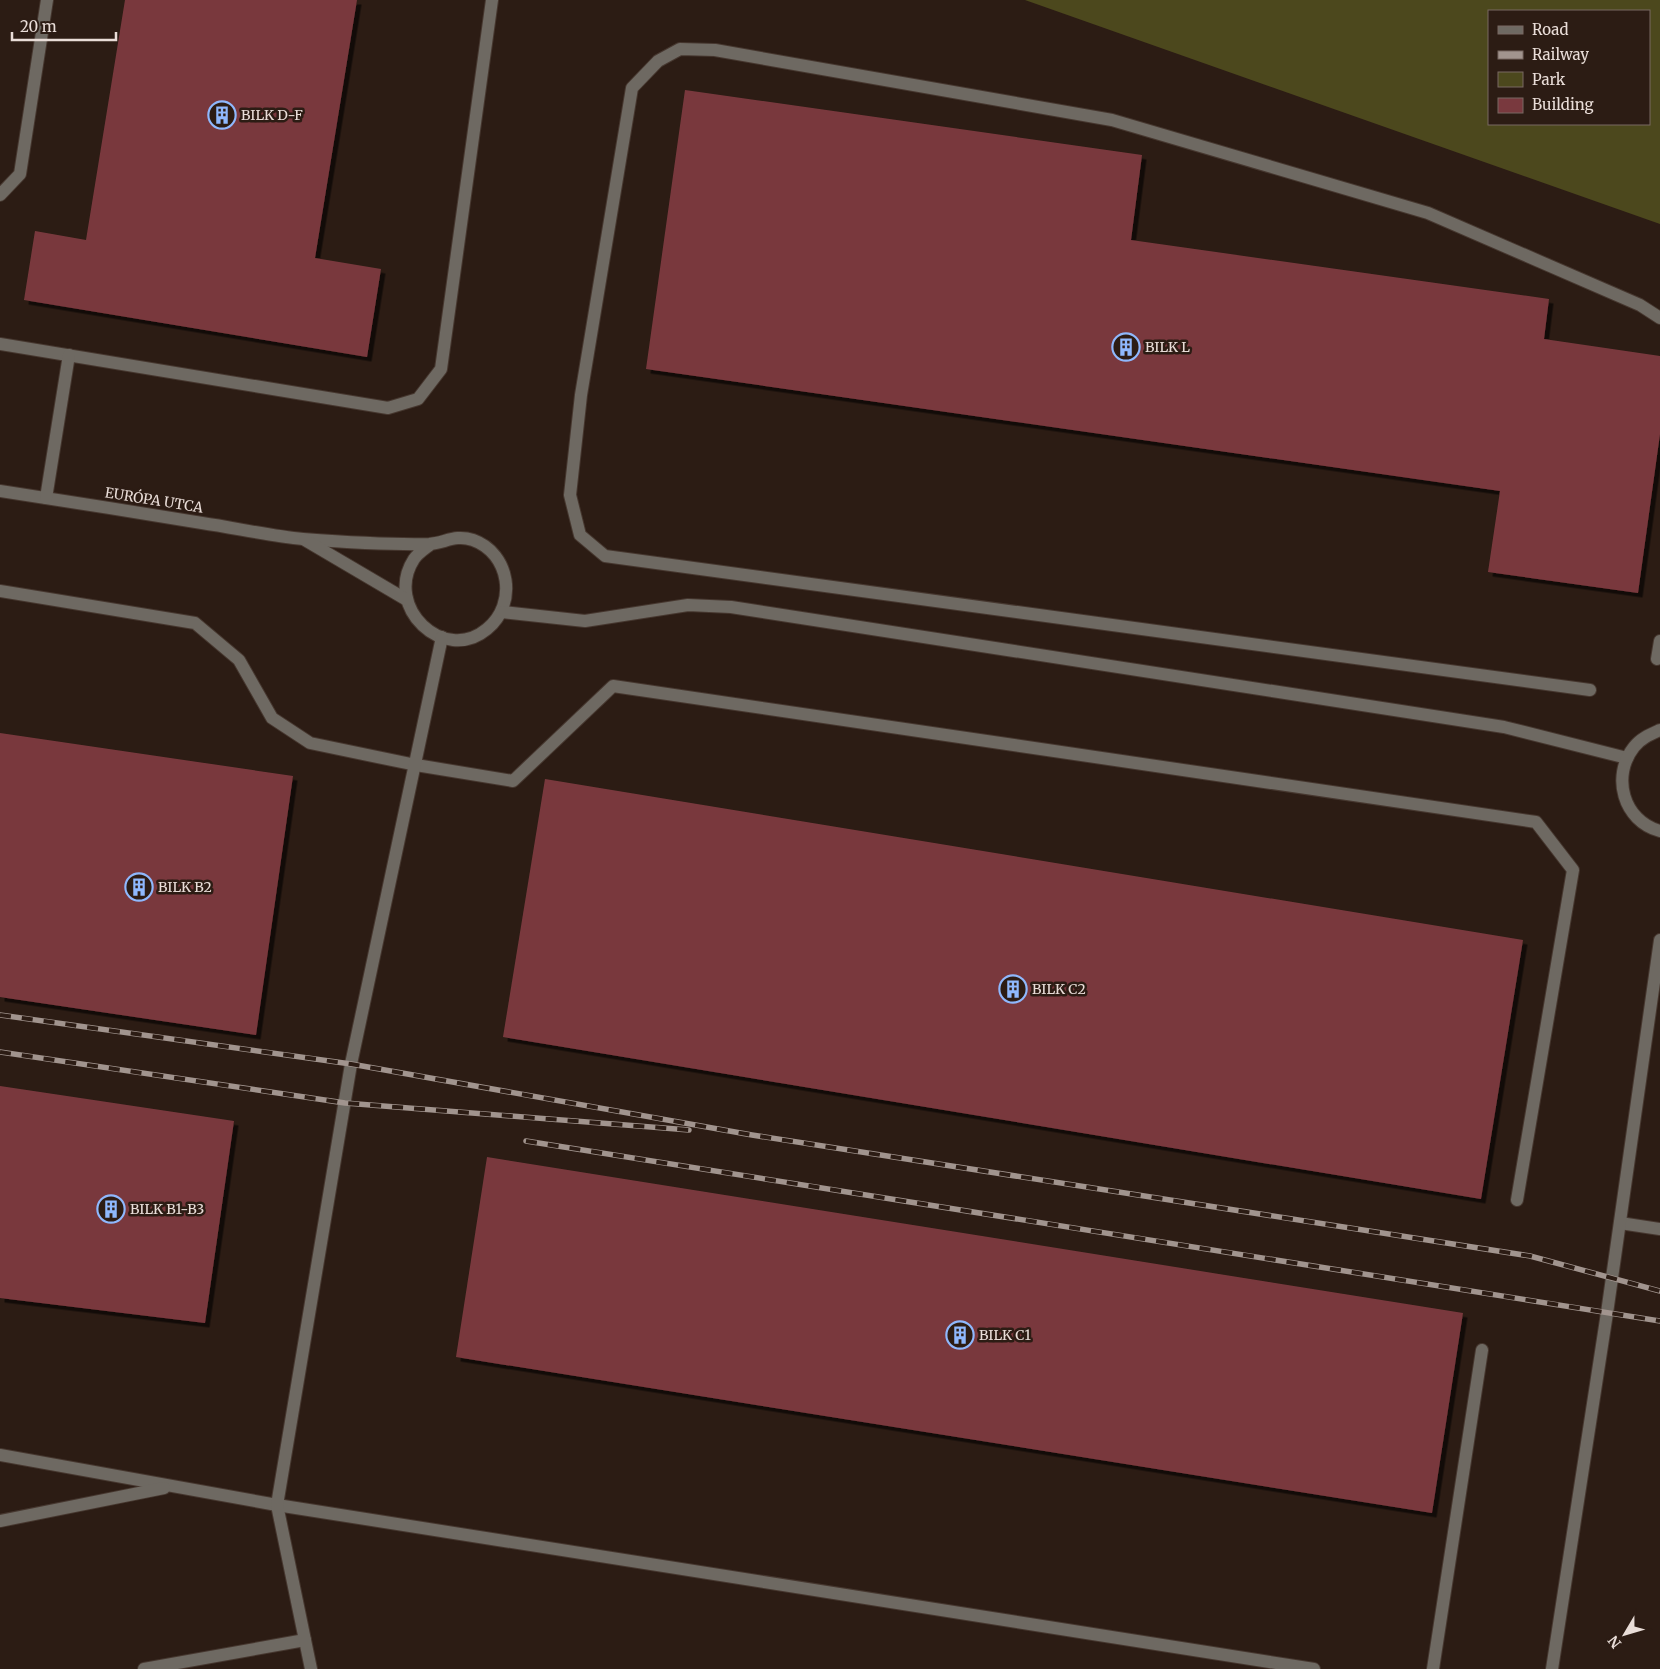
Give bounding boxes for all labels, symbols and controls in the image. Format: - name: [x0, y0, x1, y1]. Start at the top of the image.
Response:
- scale bar: [12, 10, 116, 42]
- legend: [1488, 10, 1650, 125]
- text: 20 m: [20, 17, 57, 36]
- text: Road: [1532, 20, 1568, 39]
- text: Railway: [1532, 45, 1589, 64]
- text: Park: [1532, 70, 1566, 89]
- text: Building: [1532, 95, 1594, 114]
- building icon: BILK D-F: [207, 100, 237, 130]
- place label: BILK D-F: [241, 106, 303, 124]
- building icon: BILK L: [1111, 332, 1141, 362]
- place label: BILK L: [1145, 338, 1190, 356]
- street label: EURÓPA UTCA: [104, 483, 205, 517]
- building icon: BILK B2: [124, 872, 154, 902]
- place label: BILK B2: [158, 878, 212, 896]
- building icon: BILK C2: [998, 974, 1028, 1004]
- place label: BILK C2: [1032, 980, 1086, 998]
- building icon: BILK B1-B3: [96, 1194, 126, 1224]
- place label: BILK B1-B3: [130, 1200, 204, 1218]
- building icon: BILK C1: [945, 1320, 975, 1350]
- place label: BILK C1: [979, 1326, 1031, 1344]
- north arrow: [1600, 1609, 1650, 1659]
- text: N: [1604, 1632, 1625, 1652]

